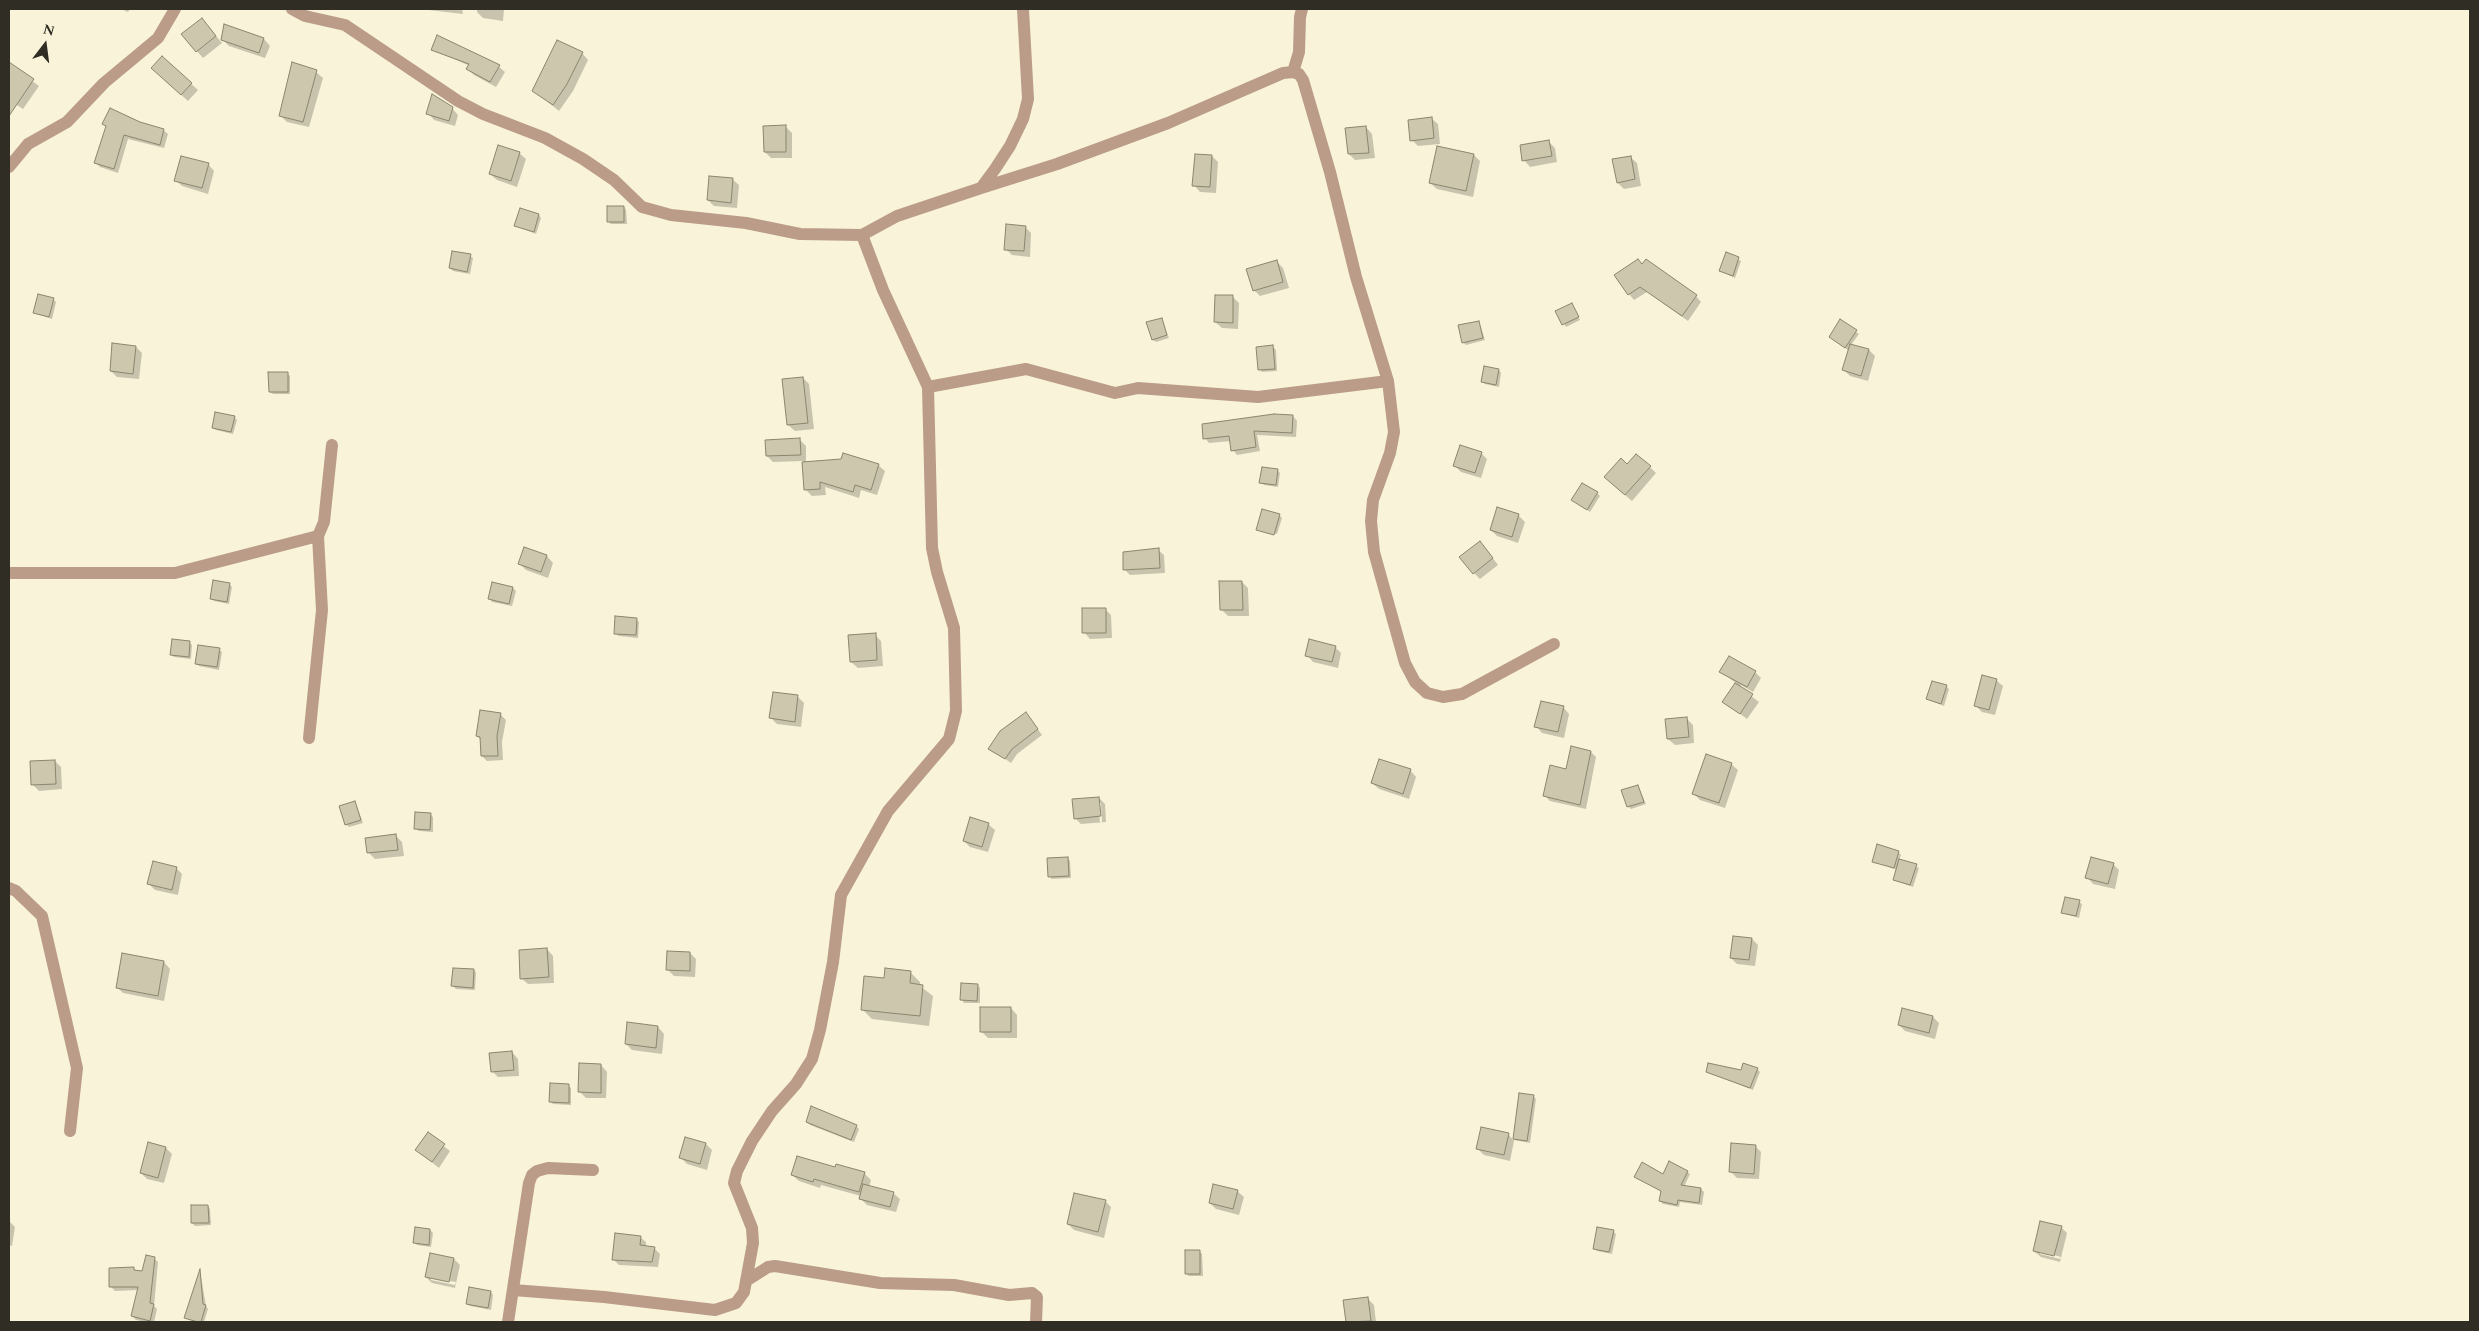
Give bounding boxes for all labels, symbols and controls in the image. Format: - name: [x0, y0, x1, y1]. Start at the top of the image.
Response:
- text: N: [41, 18, 57, 42]
- north arrow: [20, 20, 70, 70]

